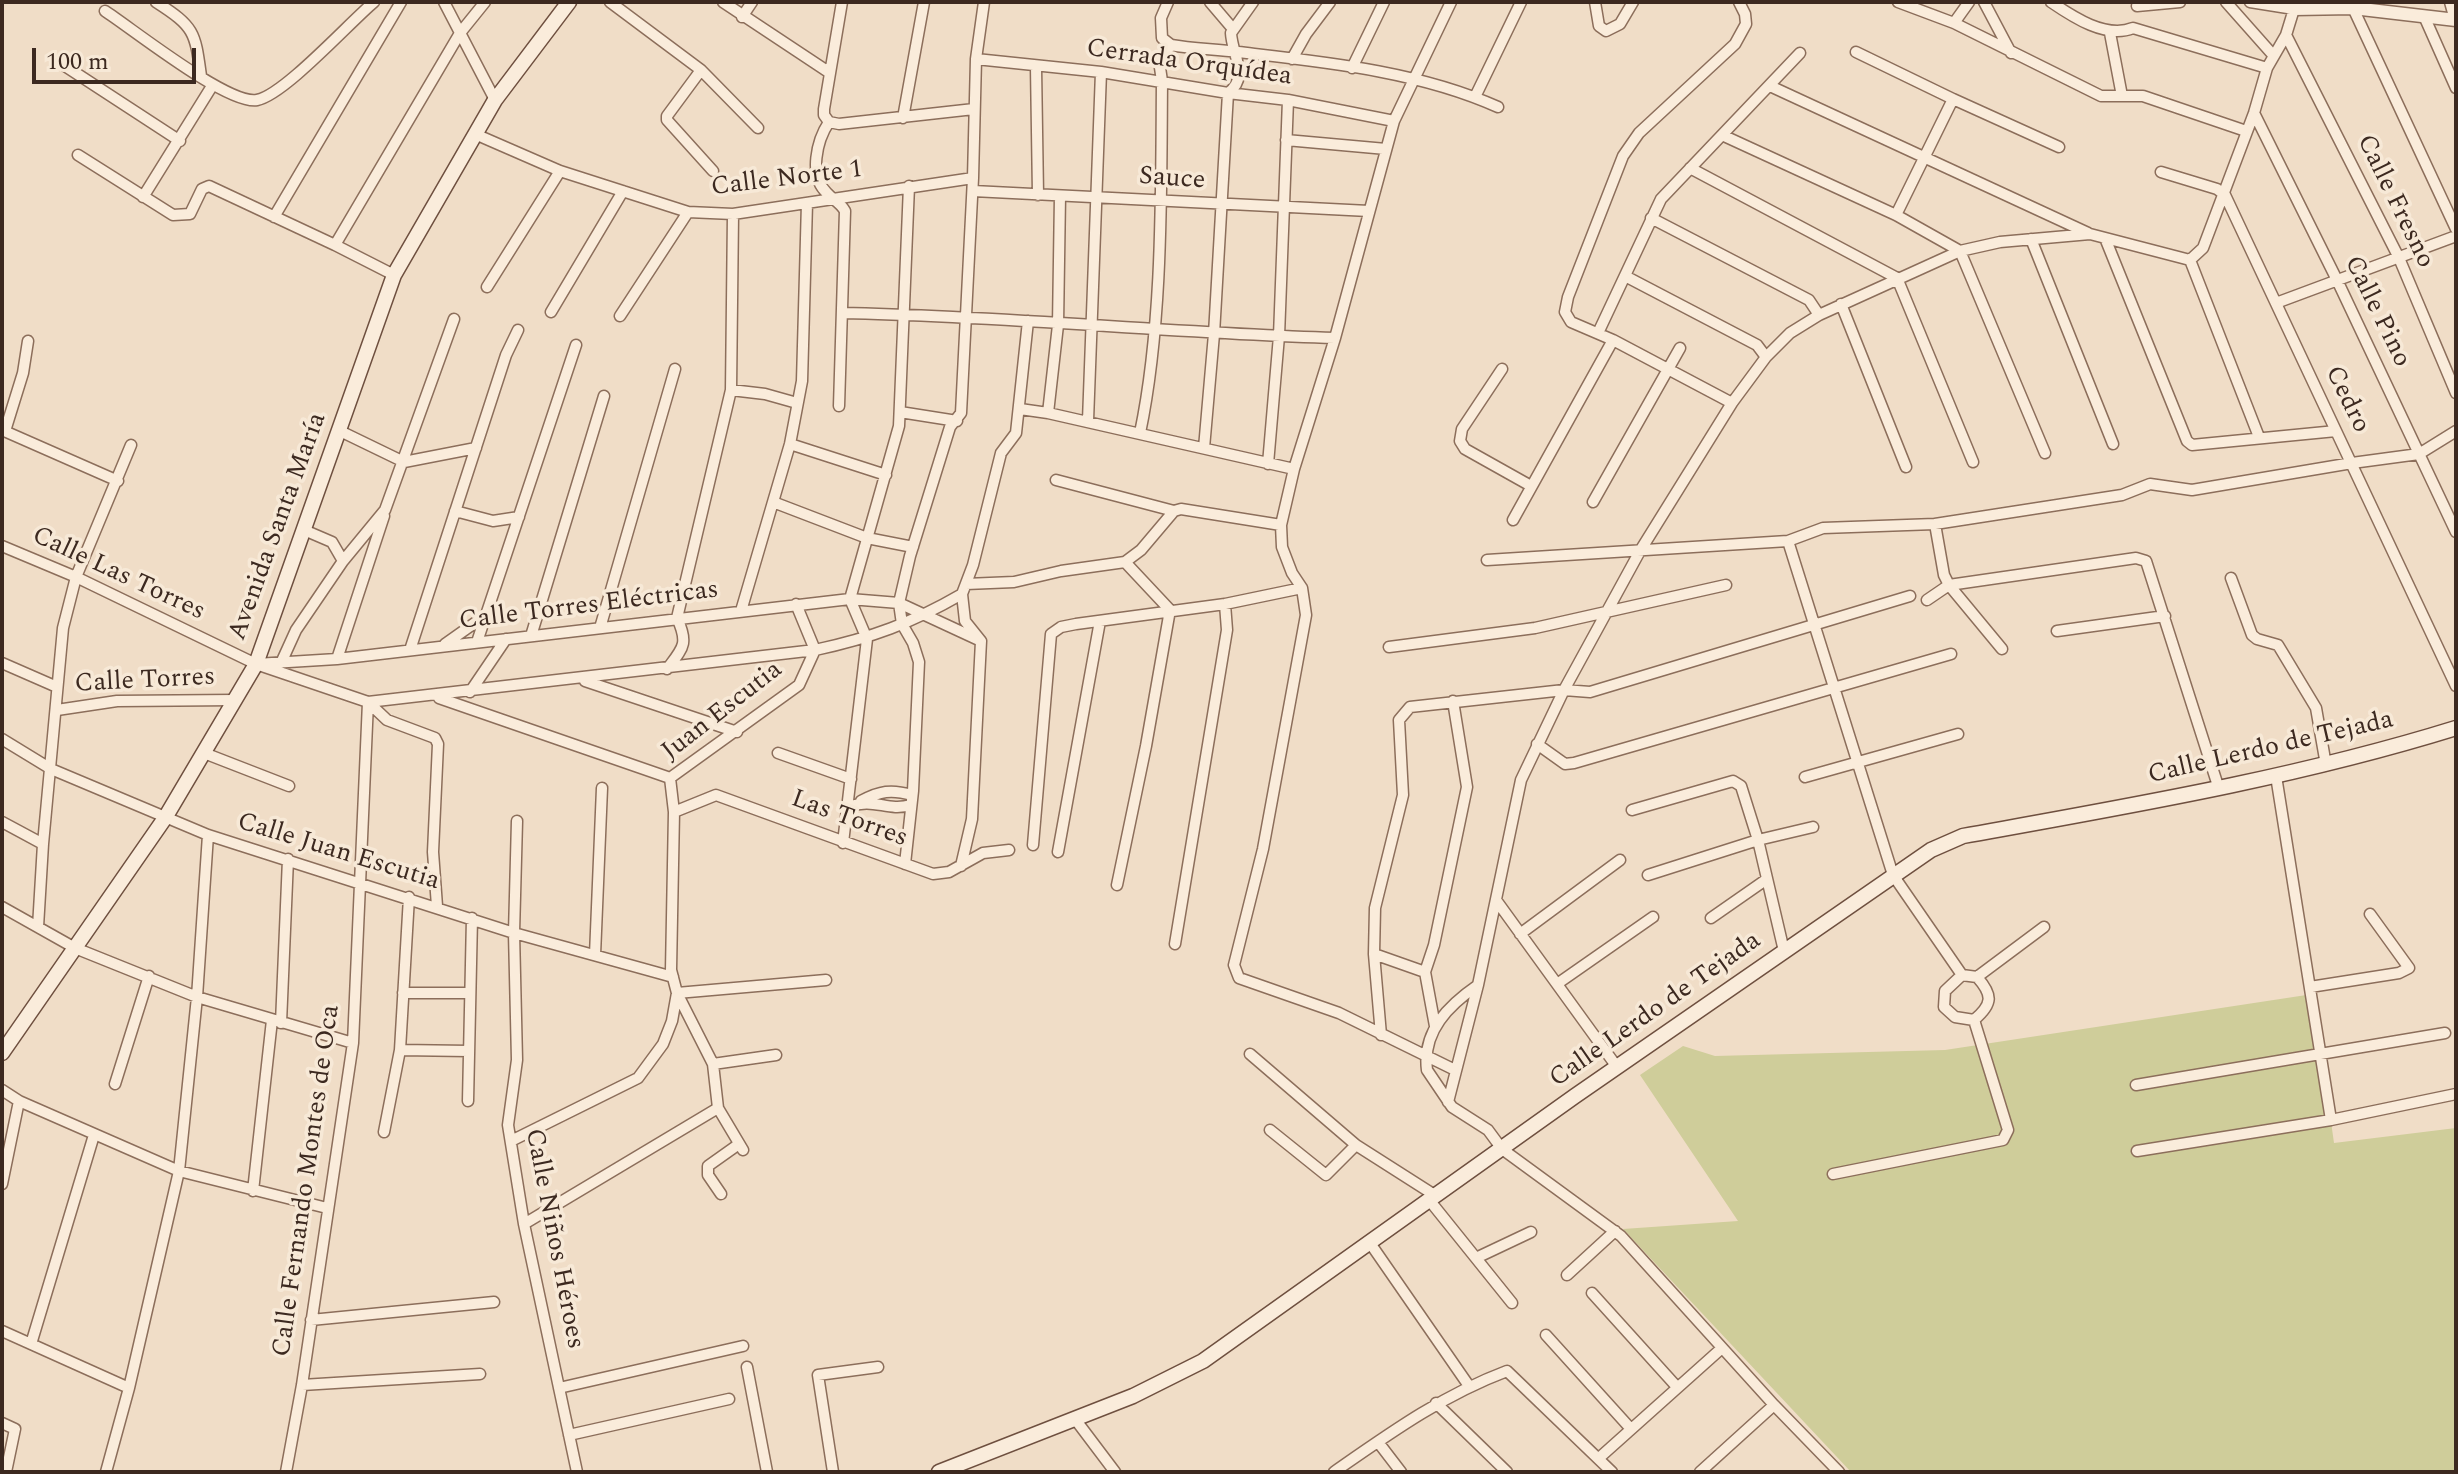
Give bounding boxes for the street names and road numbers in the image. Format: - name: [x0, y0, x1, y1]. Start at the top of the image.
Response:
- street label: Cerrada Orquídea: [1084, 34, 1294, 94]
- street label: Calle Fresno: [2348, 130, 2440, 274]
- street label: Calle Norte 1: [710, 155, 864, 205]
- street label: Sauce: [1138, 162, 1206, 198]
- street label: Calle Pino: [2336, 251, 2416, 373]
- street label: Cedro: [2317, 362, 2375, 438]
- street label: Avenida Santa María: [223, 409, 335, 645]
- street label: Calle Las Torres: [26, 521, 210, 629]
- street label: Calle Torres Eléctricas: [458, 576, 720, 638]
- street label: Juan Escutia: [657, 655, 789, 769]
- street label: Calle Torres: [74, 663, 216, 701]
- street label: Calle Lerdo de Tejada: [2145, 706, 2397, 792]
- street label: Las Torres: [787, 785, 911, 855]
- street label: Calle Juan Escutia: [233, 807, 443, 899]
- street label: Calle Lerdo de Tejada: [1544, 926, 1768, 1096]
- street label: Calle Fernando Montes de Oca: [268, 1003, 348, 1359]
- street label: Calle Niños Héroes: [516, 1126, 590, 1352]

